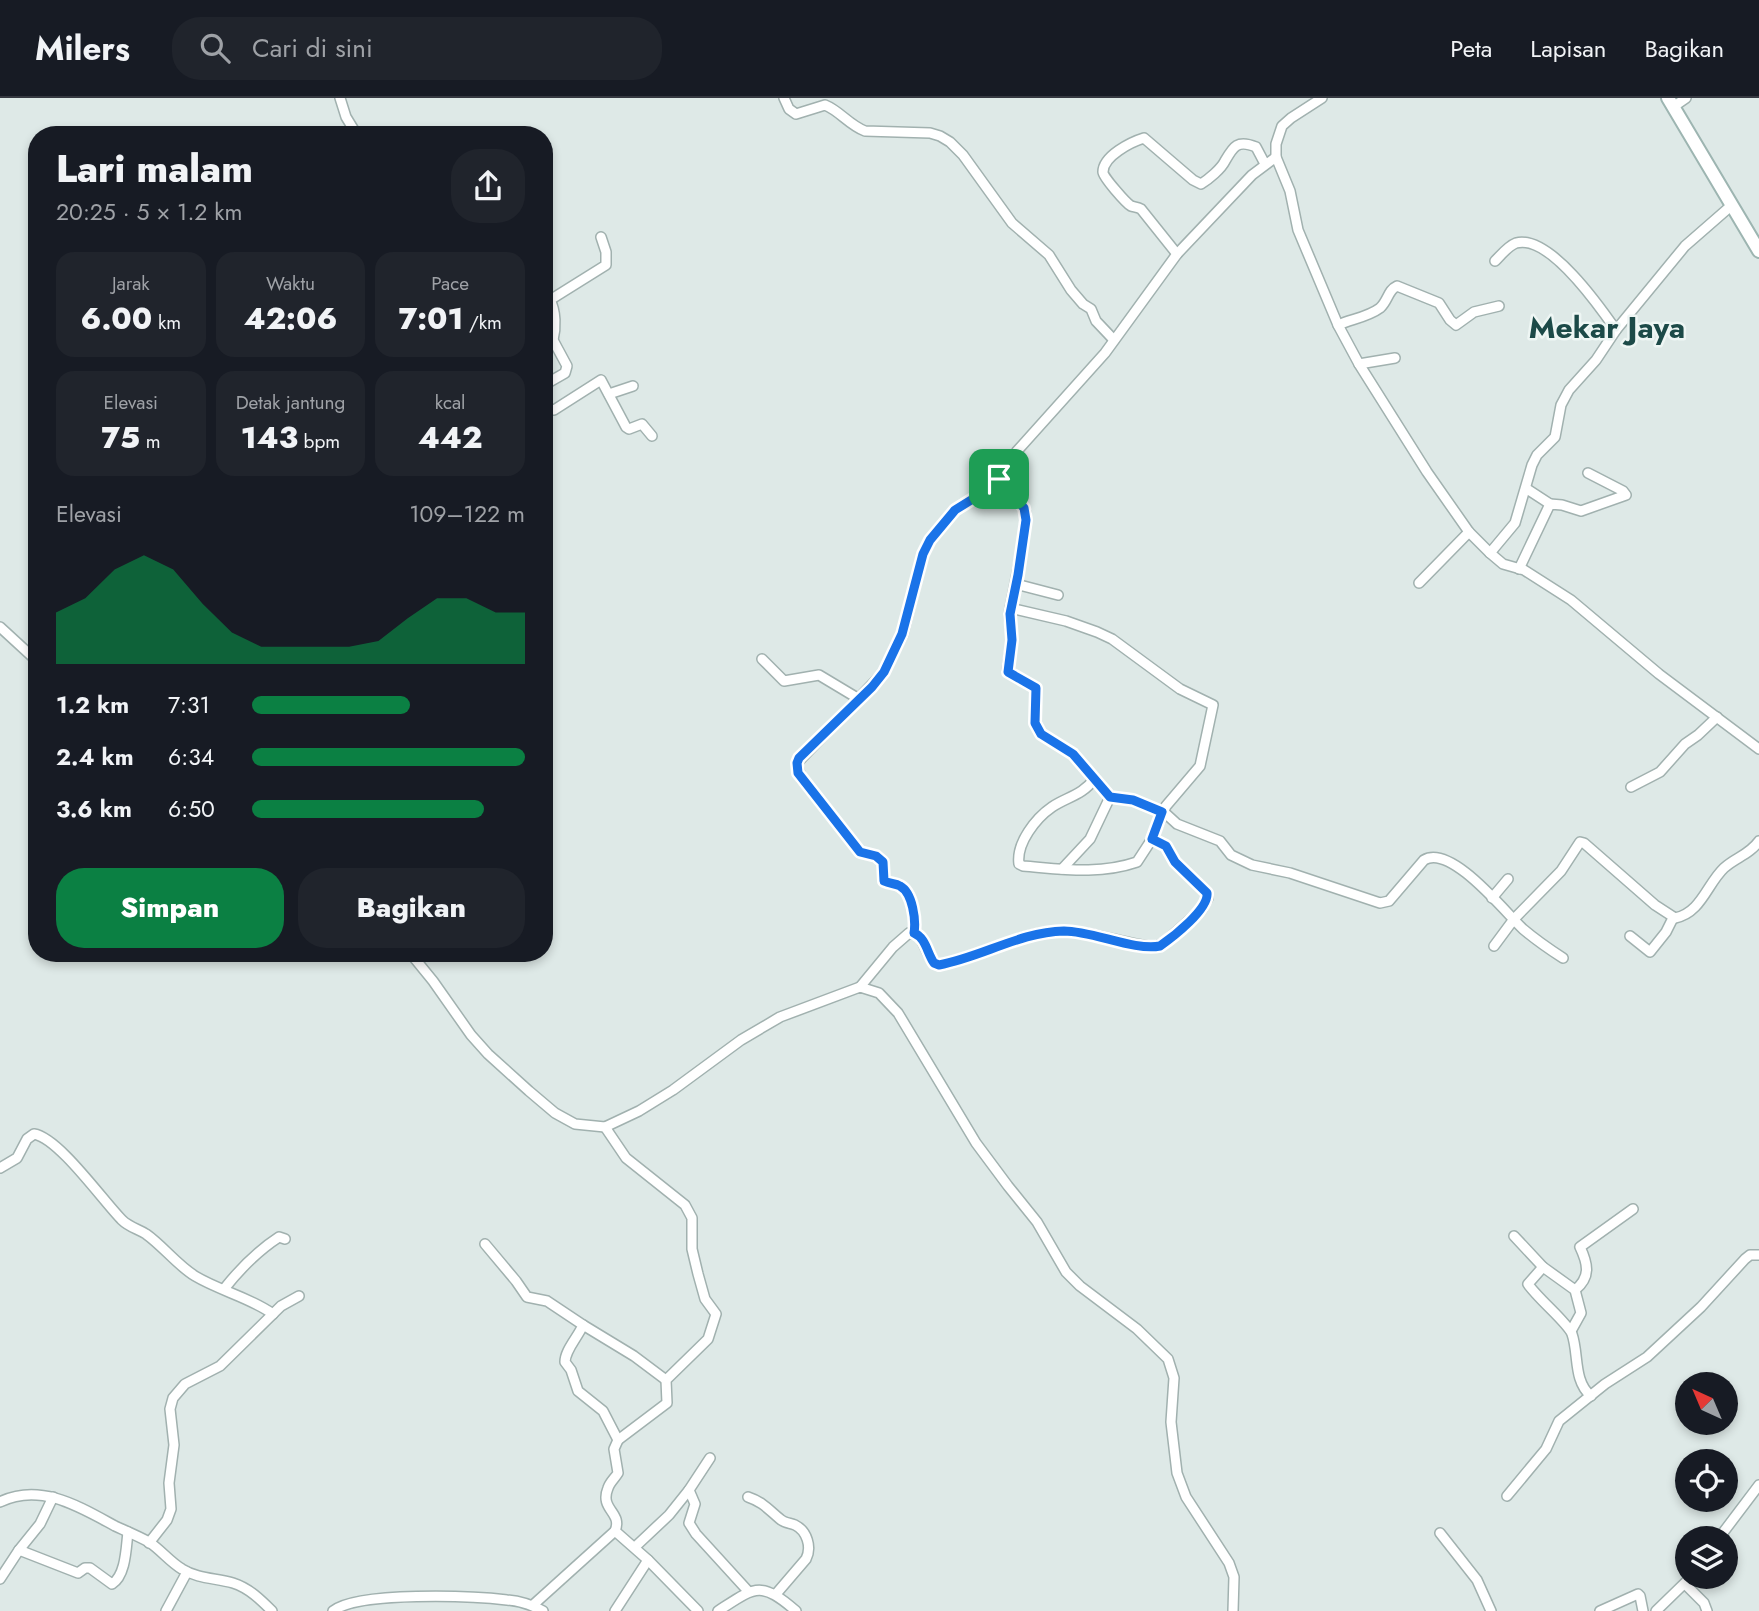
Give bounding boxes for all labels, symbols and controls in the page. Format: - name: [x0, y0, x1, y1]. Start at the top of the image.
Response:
- search box: [172, 17, 662, 80]
- text: Milers: [35, 25, 130, 72]
- icon: search: [196, 29, 234, 67]
- text: Cari di sini: [252, 29, 373, 67]
- text: Peta: [1450, 31, 1492, 66]
- text: Lapisan: [1530, 31, 1606, 66]
- text: Bagikan: [1644, 31, 1724, 66]
- text: Lari malam: [56, 141, 253, 196]
- button: share: [451, 149, 525, 223]
- text: 20:25 · 5 × 1.2 km: [56, 195, 242, 229]
- text: Jarak: [112, 270, 150, 297]
- text: Waktu: [266, 270, 315, 297]
- text: Pace: [431, 270, 469, 297]
- text: 6.00: [81, 297, 152, 340]
- text: 42:06: [244, 297, 337, 340]
- text: 7:01: [398, 297, 463, 340]
- district label: Mekar Jaya: [1529, 306, 1685, 349]
- text: km: [152, 309, 181, 336]
- text: /km: [463, 309, 502, 336]
- text: Elevasi: [104, 389, 158, 416]
- text: Detak jantung: [236, 389, 345, 416]
- text: kcal: [435, 389, 466, 416]
- text: 75: [101, 416, 140, 459]
- text: 143: [241, 416, 298, 459]
- text: 442: [418, 416, 482, 459]
- text: m: [140, 428, 161, 455]
- text: bpm: [298, 428, 340, 455]
- pin: [969, 449, 1029, 509]
- icon: arrive: [980, 460, 1018, 498]
- text: Elevasi: [56, 497, 122, 531]
- text: 109–122 m: [409, 497, 525, 531]
- text: 1.2 km: [56, 688, 129, 722]
- text: 7:31: [168, 688, 210, 722]
- text: 2.4 km: [56, 740, 134, 774]
- text: 6:34: [168, 740, 214, 774]
- text: 3.6 km: [56, 792, 132, 826]
- text: 6:50: [168, 792, 215, 826]
- button: Simpan: [56, 868, 284, 948]
- button: Bagikan: [298, 868, 525, 948]
- north arrow: [1675, 1372, 1738, 1435]
- map controls: [1675, 1372, 1738, 1589]
- button: locate: [1675, 1449, 1738, 1512]
- button: layers: [1675, 1526, 1738, 1589]

